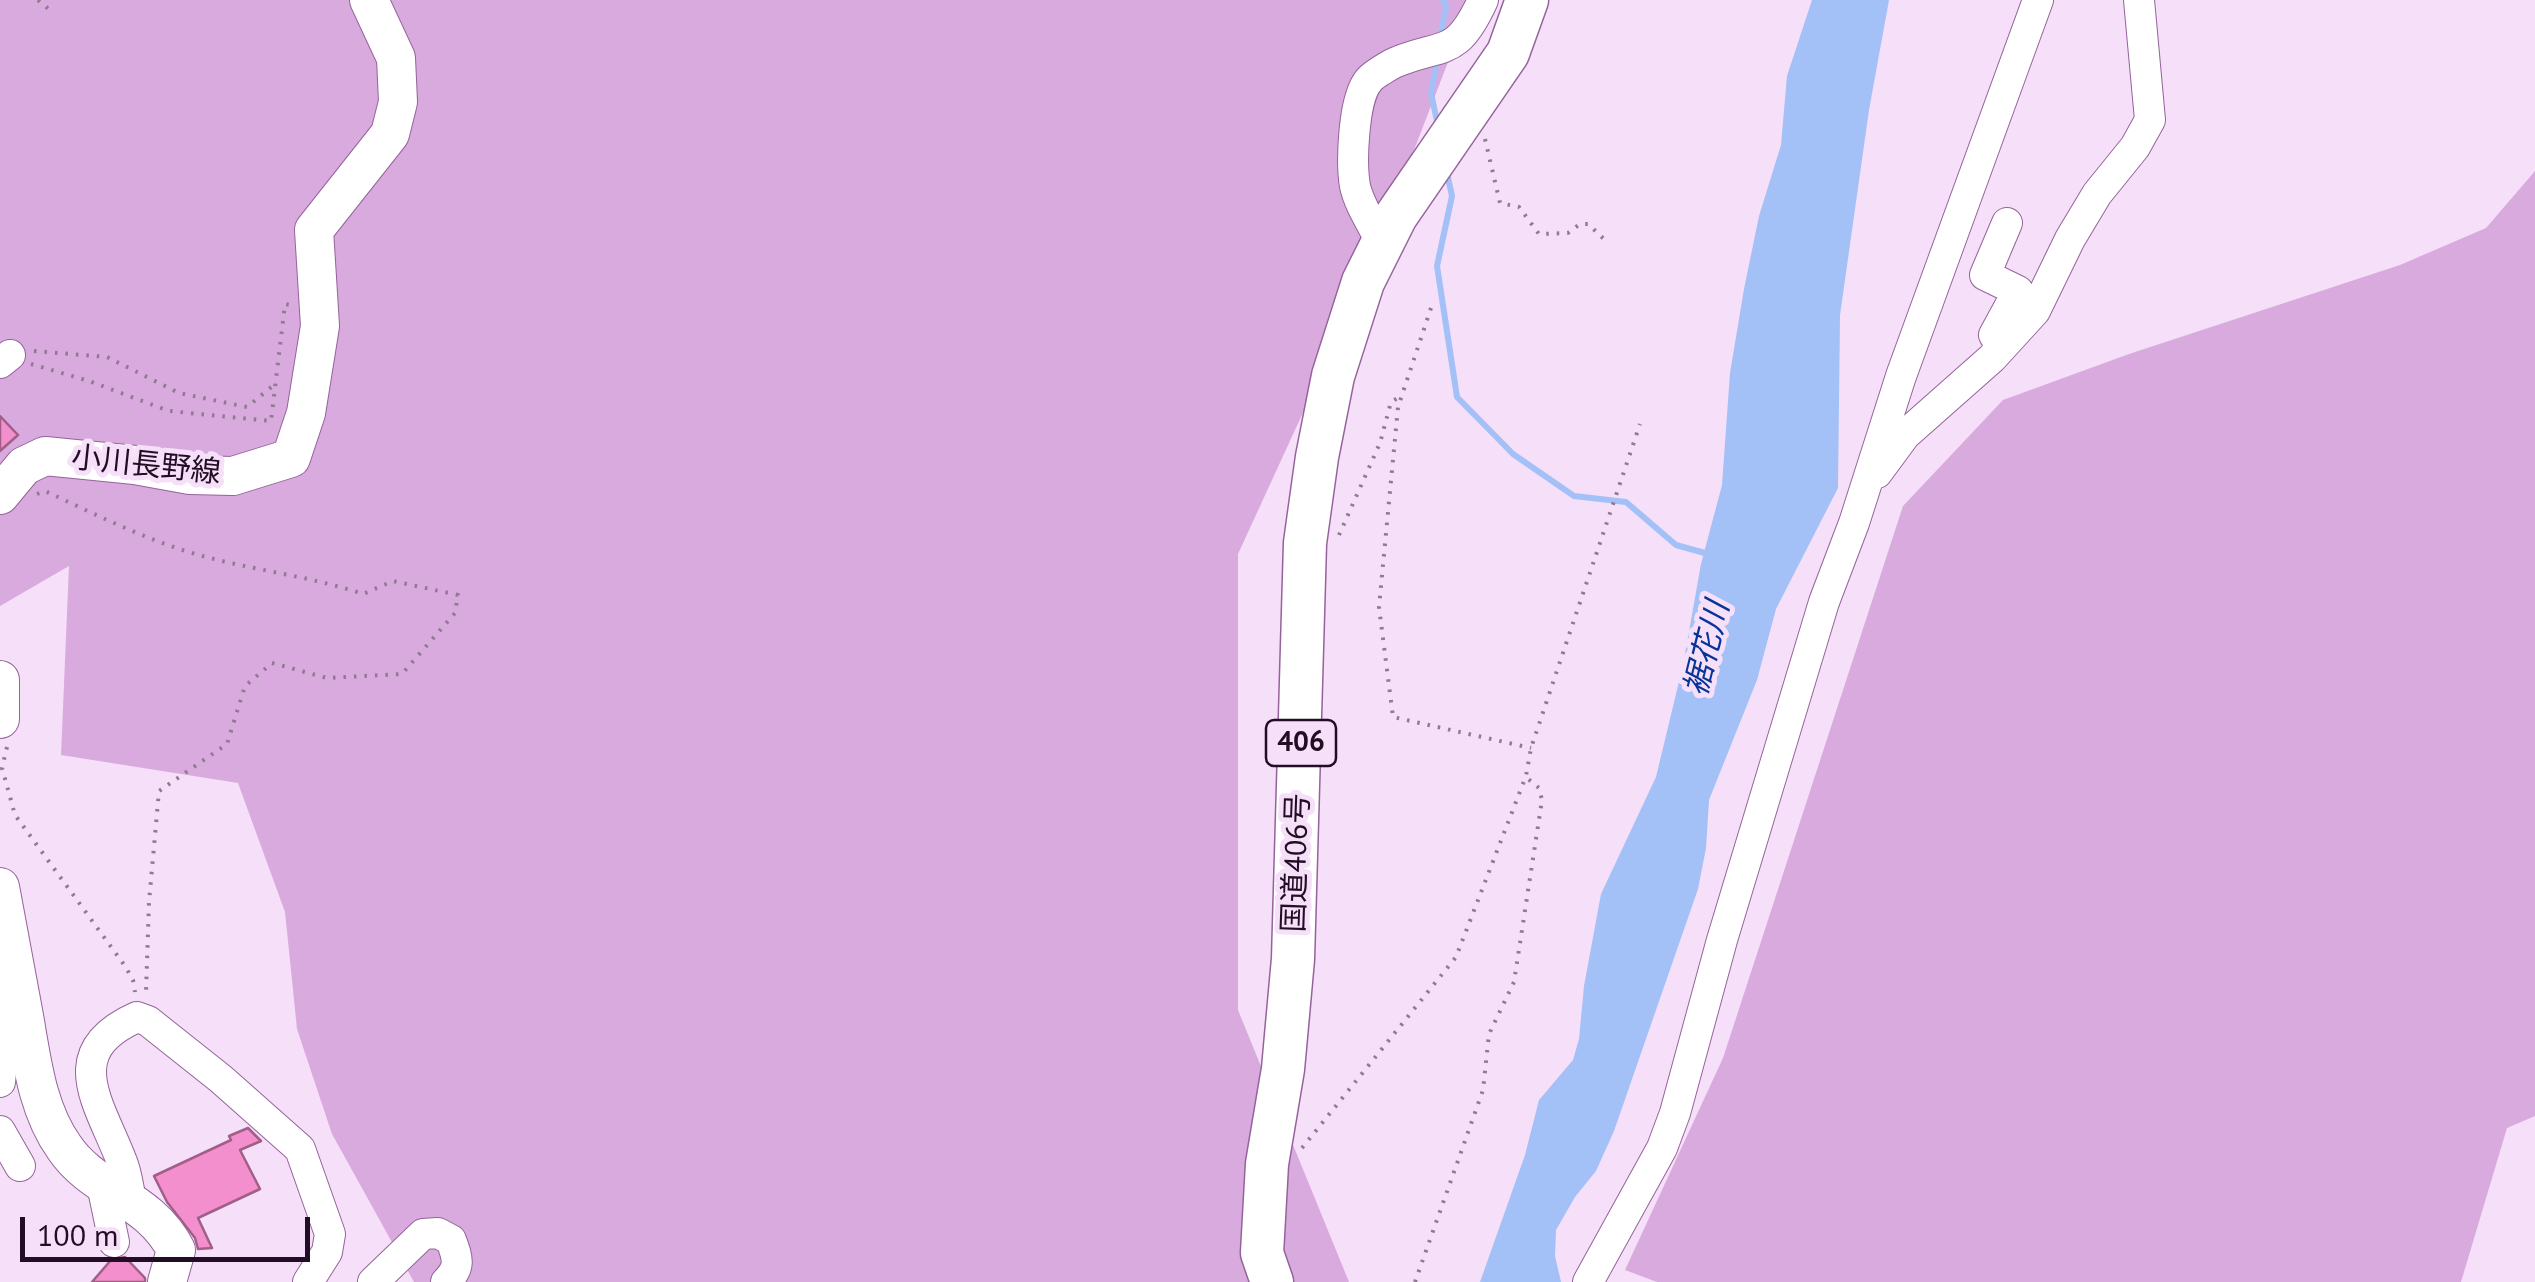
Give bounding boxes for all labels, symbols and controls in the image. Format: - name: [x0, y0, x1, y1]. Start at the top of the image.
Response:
- street label: 小川長野線: [70, 440, 222, 492]
- water label: 裾花川: [1678, 598, 1738, 700]
- road number: 406: [1266, 720, 1336, 766]
- street label: 国道406号: [1277, 793, 1317, 933]
- scale bar: [25, 1197, 315, 1259]
- text: 100 m: [37, 1215, 118, 1254]

